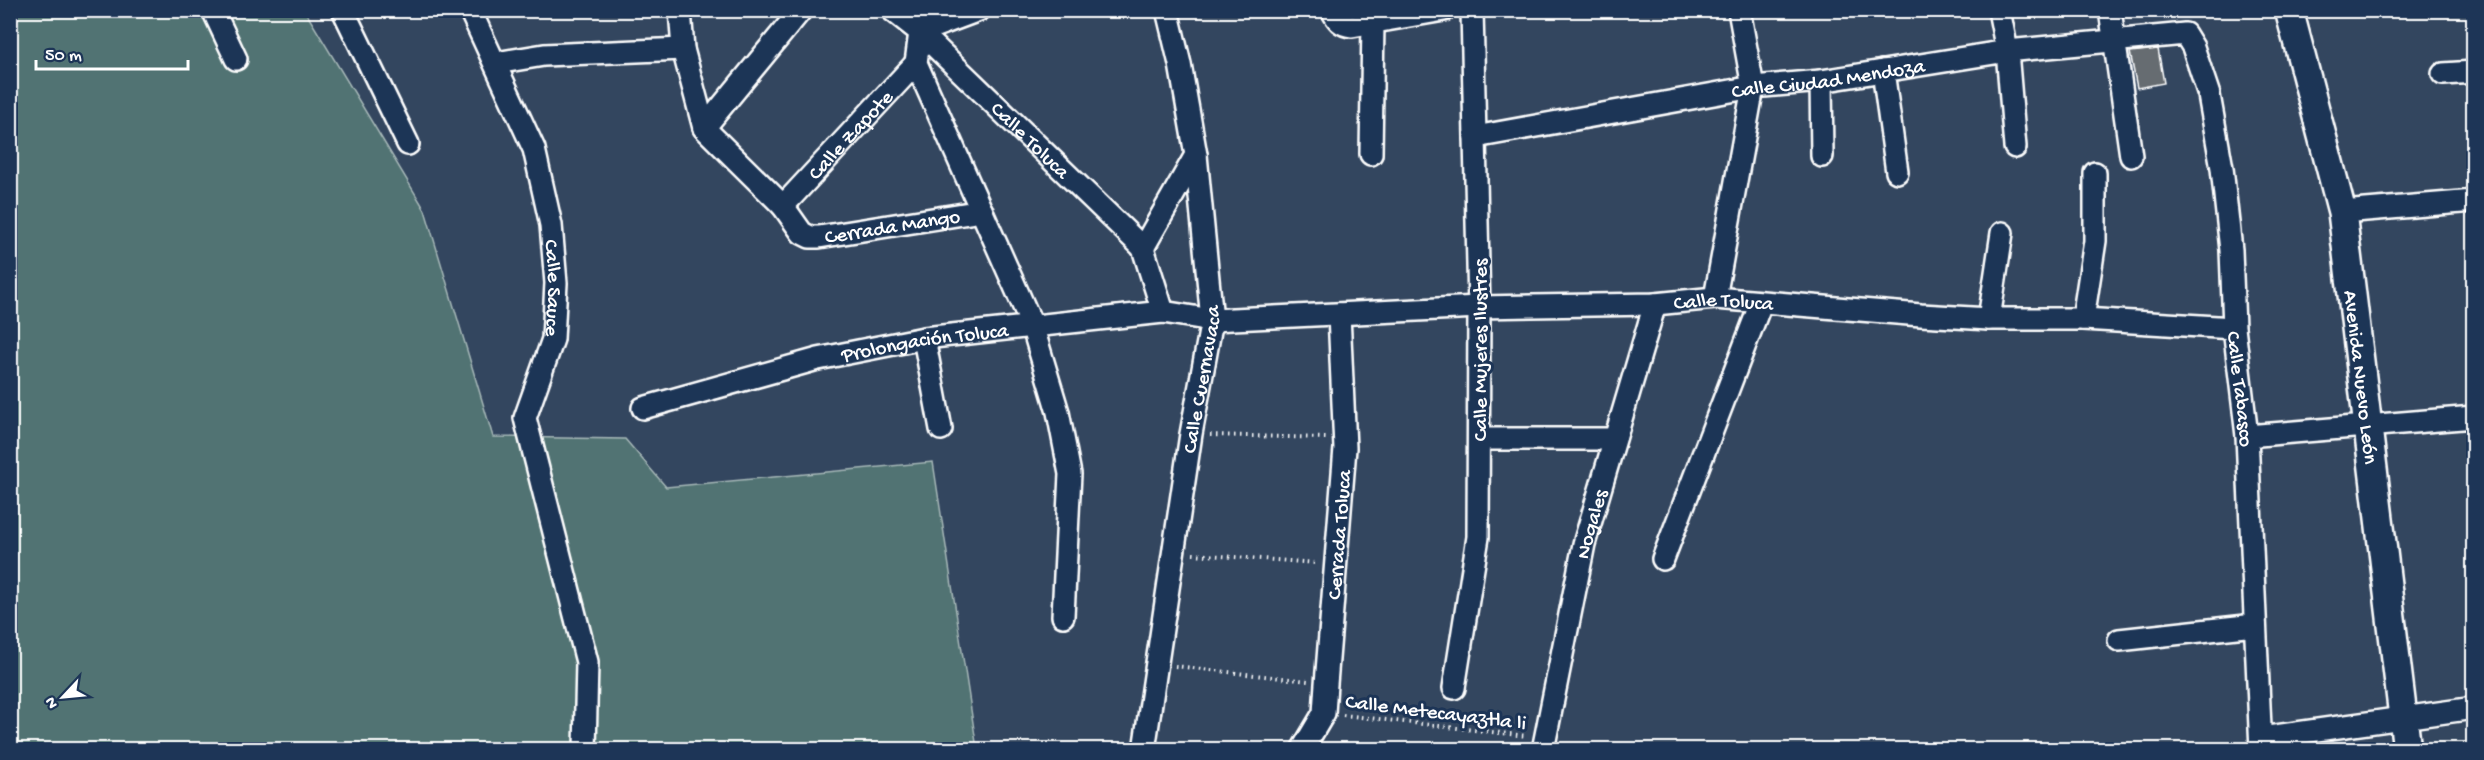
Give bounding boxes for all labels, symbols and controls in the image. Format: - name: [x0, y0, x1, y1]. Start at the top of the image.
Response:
- scale bar: [36, 33, 188, 71]
- text: 50 m: [45, 46, 82, 67]
- street label: Calle Ciudad Mendoza: [1730, 55, 1928, 107]
- street label: Calle Zapote: [804, 85, 901, 187]
- street label: Calle Toluca: [984, 98, 1074, 187]
- street label: Cerrada Mango: [823, 206, 962, 252]
- street label: Calle Sauce: [536, 239, 565, 338]
- street label: Calle Mujeres Ilustres: [1470, 258, 1495, 441]
- street label: Calle Toluca: [1673, 289, 1776, 319]
- street label: Avenida Nuevo León: [2336, 289, 2381, 466]
- street label: Calle Cuernavaca: [1179, 303, 1228, 455]
- street label: Prolongación Toluca: [839, 320, 1011, 370]
- street label: Calle Tabasco: [2219, 330, 2256, 448]
- street label: Cerrada Toluca: [1324, 468, 1359, 601]
- street label: Nogales: [1572, 486, 1616, 562]
- north arrow: [33, 667, 93, 727]
- street label: Calle Metecayaztla li: [1344, 691, 1527, 738]
- text: N: [42, 693, 63, 711]

